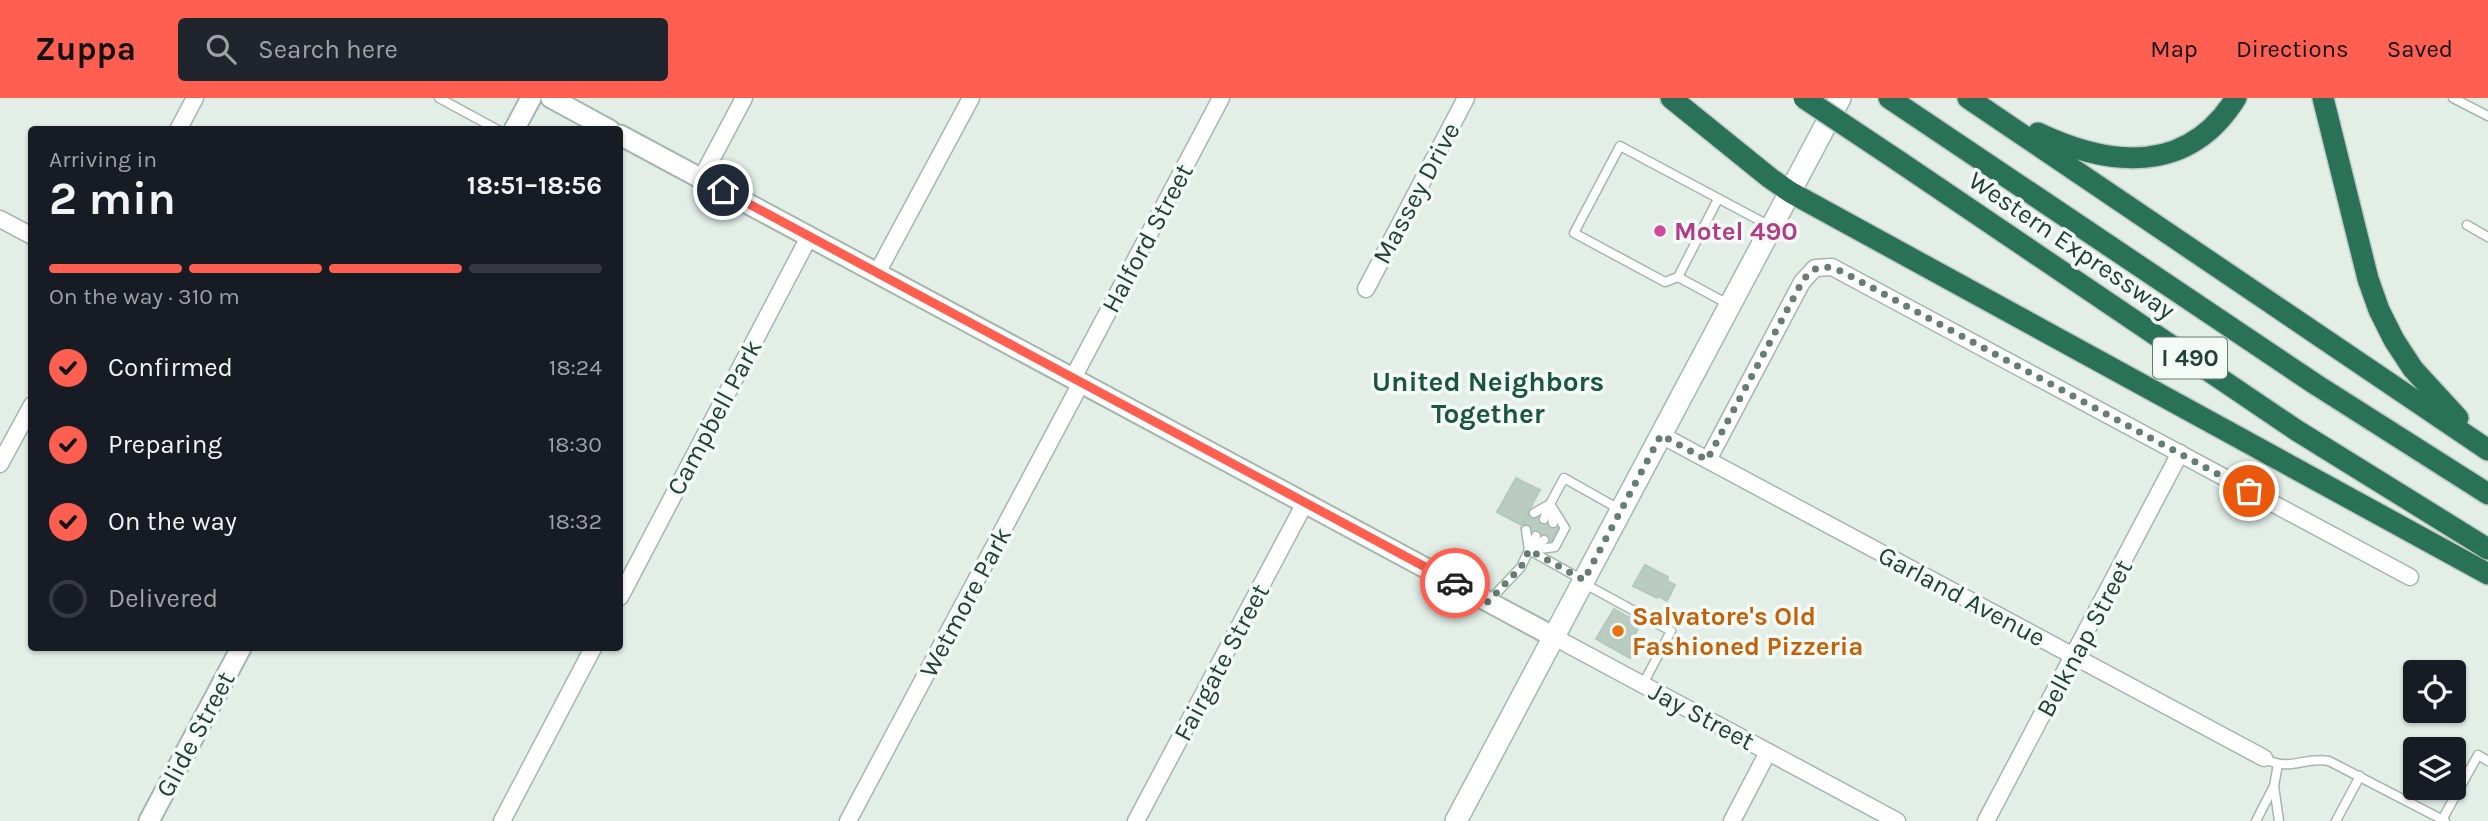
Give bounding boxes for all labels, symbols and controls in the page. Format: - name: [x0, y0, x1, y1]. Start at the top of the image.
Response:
- search box: [178, 18, 668, 81]
- text: Zuppa: [35, 30, 136, 68]
- icon: search: [202, 30, 240, 68]
- text: Search here: [258, 34, 398, 65]
- text: Map: [2150, 35, 2198, 63]
- text: Directions: [2236, 35, 2349, 63]
- text: Saved: [2387, 35, 2453, 63]
- street label: Massey Drive: [1366, 117, 1467, 269]
- text: Arriving in: [49, 146, 157, 173]
- street label: Halford Street: [1095, 158, 1200, 318]
- pin: [693, 160, 753, 220]
- street label: Western Expressway: [1963, 165, 2181, 326]
- text: 18:51–18:56: [467, 170, 602, 201]
- icon: home: [704, 171, 742, 209]
- text: 2 min: [49, 172, 176, 226]
- place label: Motel 490: [1674, 216, 1798, 247]
- marker: Motel 490: [1652, 223, 1668, 239]
- text: On the way · 310 m: [49, 283, 240, 310]
- street label: Campbell Park: [660, 334, 769, 500]
- road number: I 490: [2153, 338, 2227, 379]
- icon: check: [49, 349, 87, 387]
- text: Confirmed: [108, 352, 233, 383]
- text: 18:24: [549, 354, 602, 381]
- district label: United Neighbors Together: [1372, 365, 1604, 430]
- icon: check: [49, 426, 87, 464]
- text: Preparing: [108, 429, 222, 460]
- text: 18:30: [548, 431, 602, 458]
- pin: [2219, 461, 2279, 521]
- icon: bag: [2230, 472, 2268, 510]
- icon: check: [49, 503, 87, 541]
- text: On the way: [108, 506, 237, 537]
- text: 18:32: [548, 508, 602, 535]
- street label: Wetmore Park: [913, 522, 1018, 683]
- street label: Garland Avenue: [1873, 539, 2051, 654]
- courier: [1420, 548, 1490, 618]
- street label: Belknap Street: [2030, 554, 2139, 722]
- icon: car: [1436, 564, 1474, 602]
- street label: Fairgate Street: [1167, 578, 1276, 746]
- text: Delivered: [108, 583, 218, 614]
- place label: Salvatore's Old Fashioned Pizzeria: [1632, 601, 1864, 662]
- marker: Salvatore's Old Fashioned Pizzeria: [1610, 623, 1626, 639]
- map controls: [2403, 660, 2466, 800]
- button: locate: [2403, 660, 2466, 723]
- street label: Glide Street: [149, 666, 242, 802]
- street label: Jay Street: [1644, 676, 1760, 757]
- button: layers: [2403, 737, 2466, 800]

